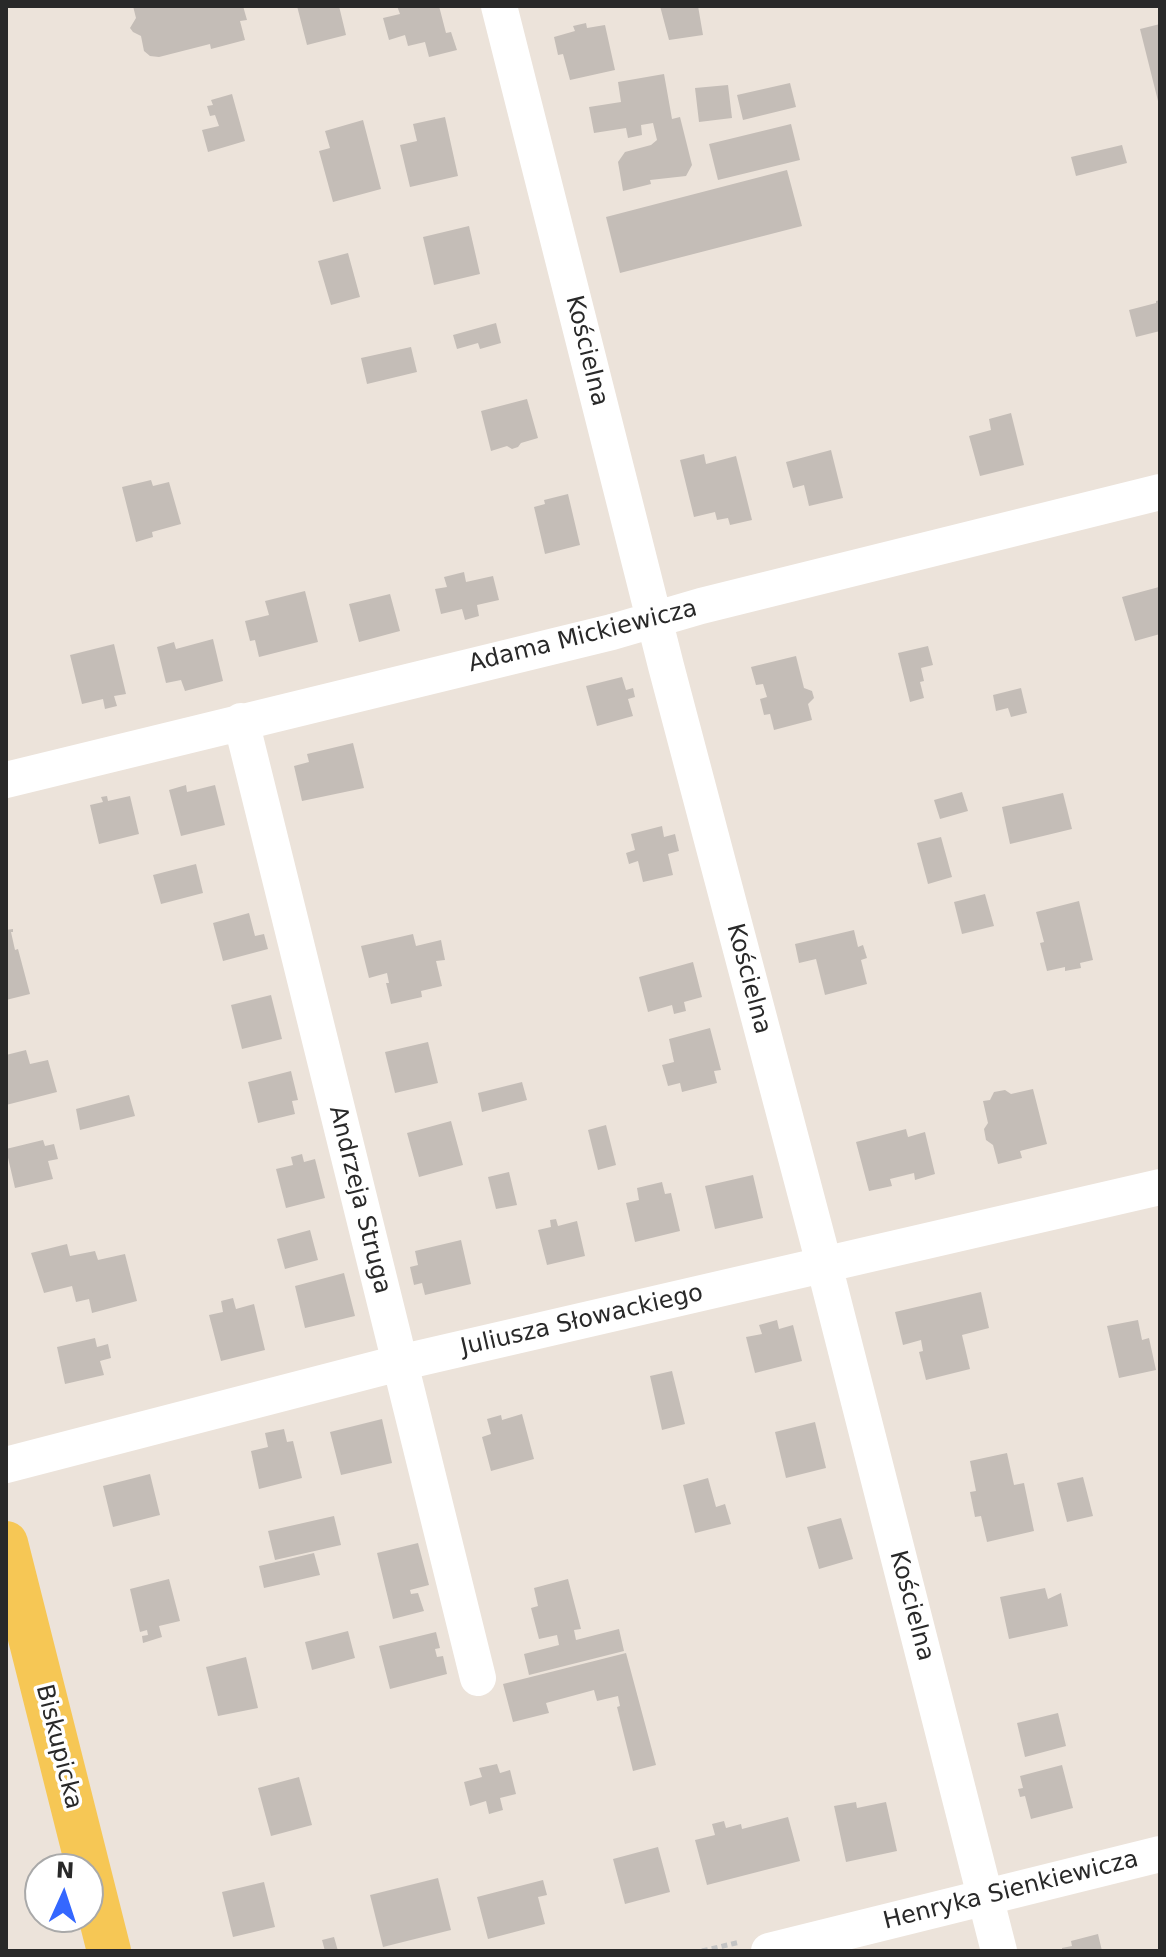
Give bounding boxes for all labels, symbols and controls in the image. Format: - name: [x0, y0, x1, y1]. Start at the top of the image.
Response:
- street label: Kościelna: [558, 293, 614, 409]
- street label: Adama Mickiewicza: [466, 595, 700, 679]
- street label: Kościelna: [719, 921, 777, 1037]
- street label: Andrzeja Struga: [322, 1103, 396, 1297]
- street label: Juliusza Słowackiego: [458, 1279, 706, 1363]
- street label: Kościelna: [882, 1548, 940, 1664]
- street label: Biskupicka: [29, 1682, 87, 1812]
- street label: Henryka Sienkiewicza: [880, 1845, 1142, 1937]
- north arrow: [24, 1853, 104, 1933]
- text: N: [55, 1858, 75, 1883]

